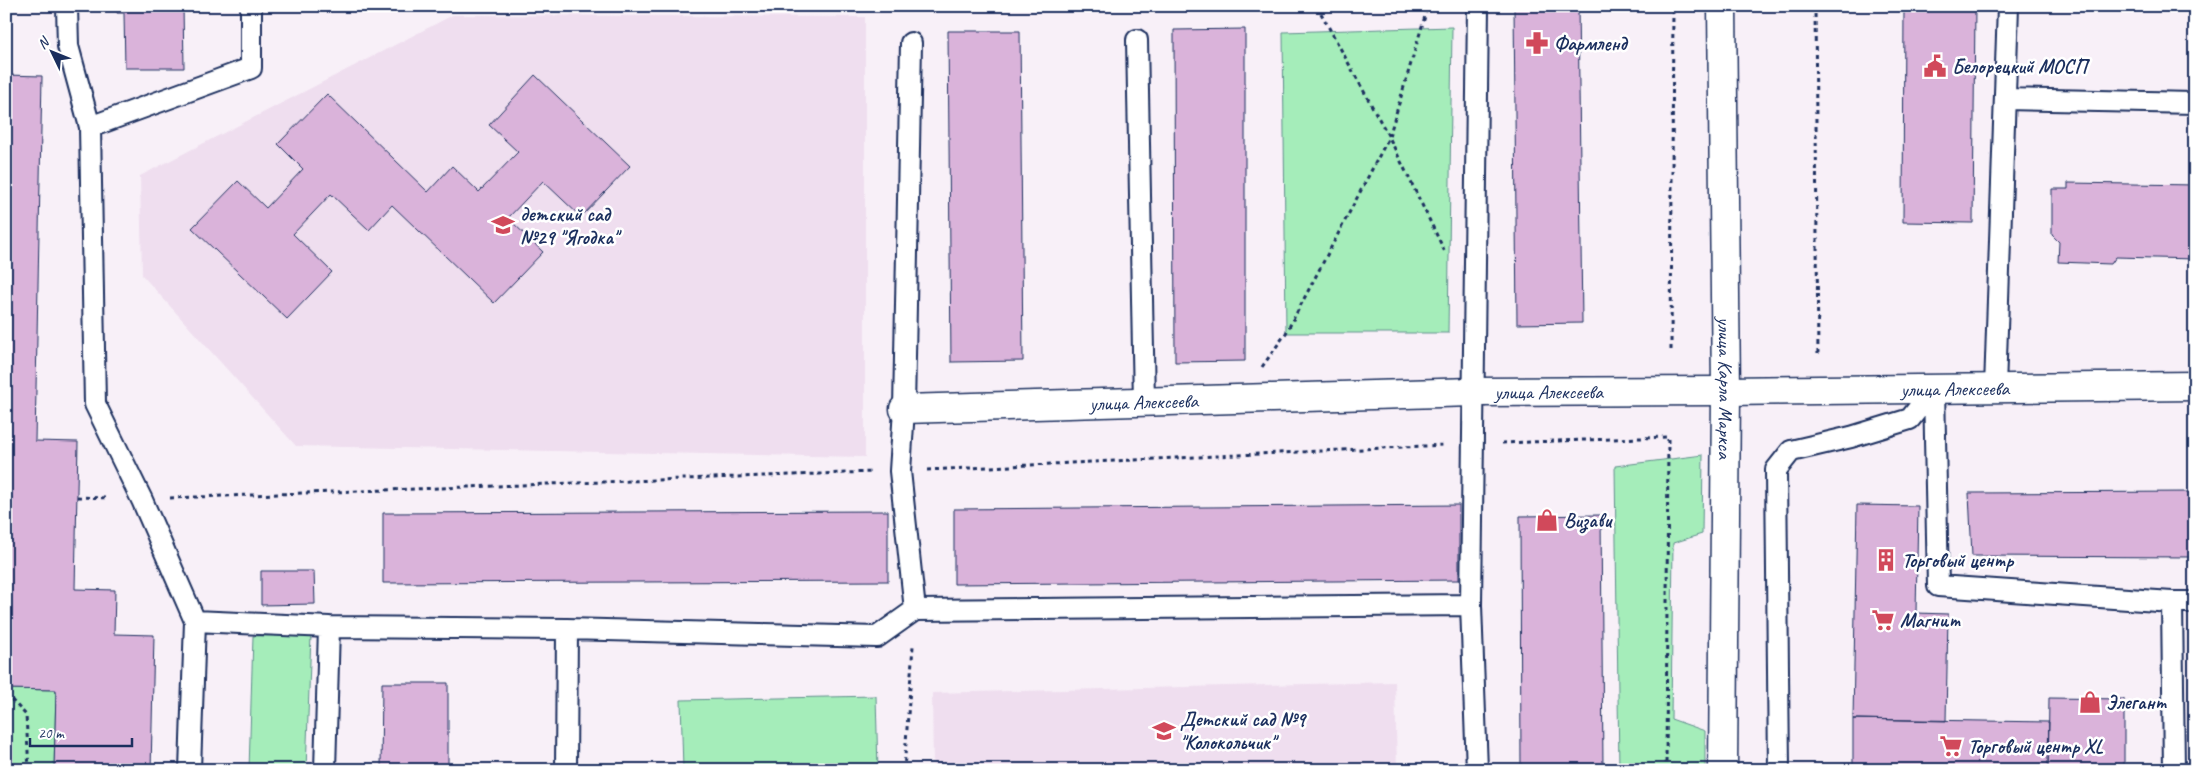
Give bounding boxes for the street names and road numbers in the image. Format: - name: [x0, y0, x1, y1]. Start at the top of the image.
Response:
- street label: улица Карла Маркса: [1713, 316, 1739, 460]
- street label: улица Алексеева: [1900, 375, 2011, 402]
- street label: улица Алексеева: [1493, 379, 1604, 404]
- street label: улица Алексеева: [1088, 388, 1200, 416]

